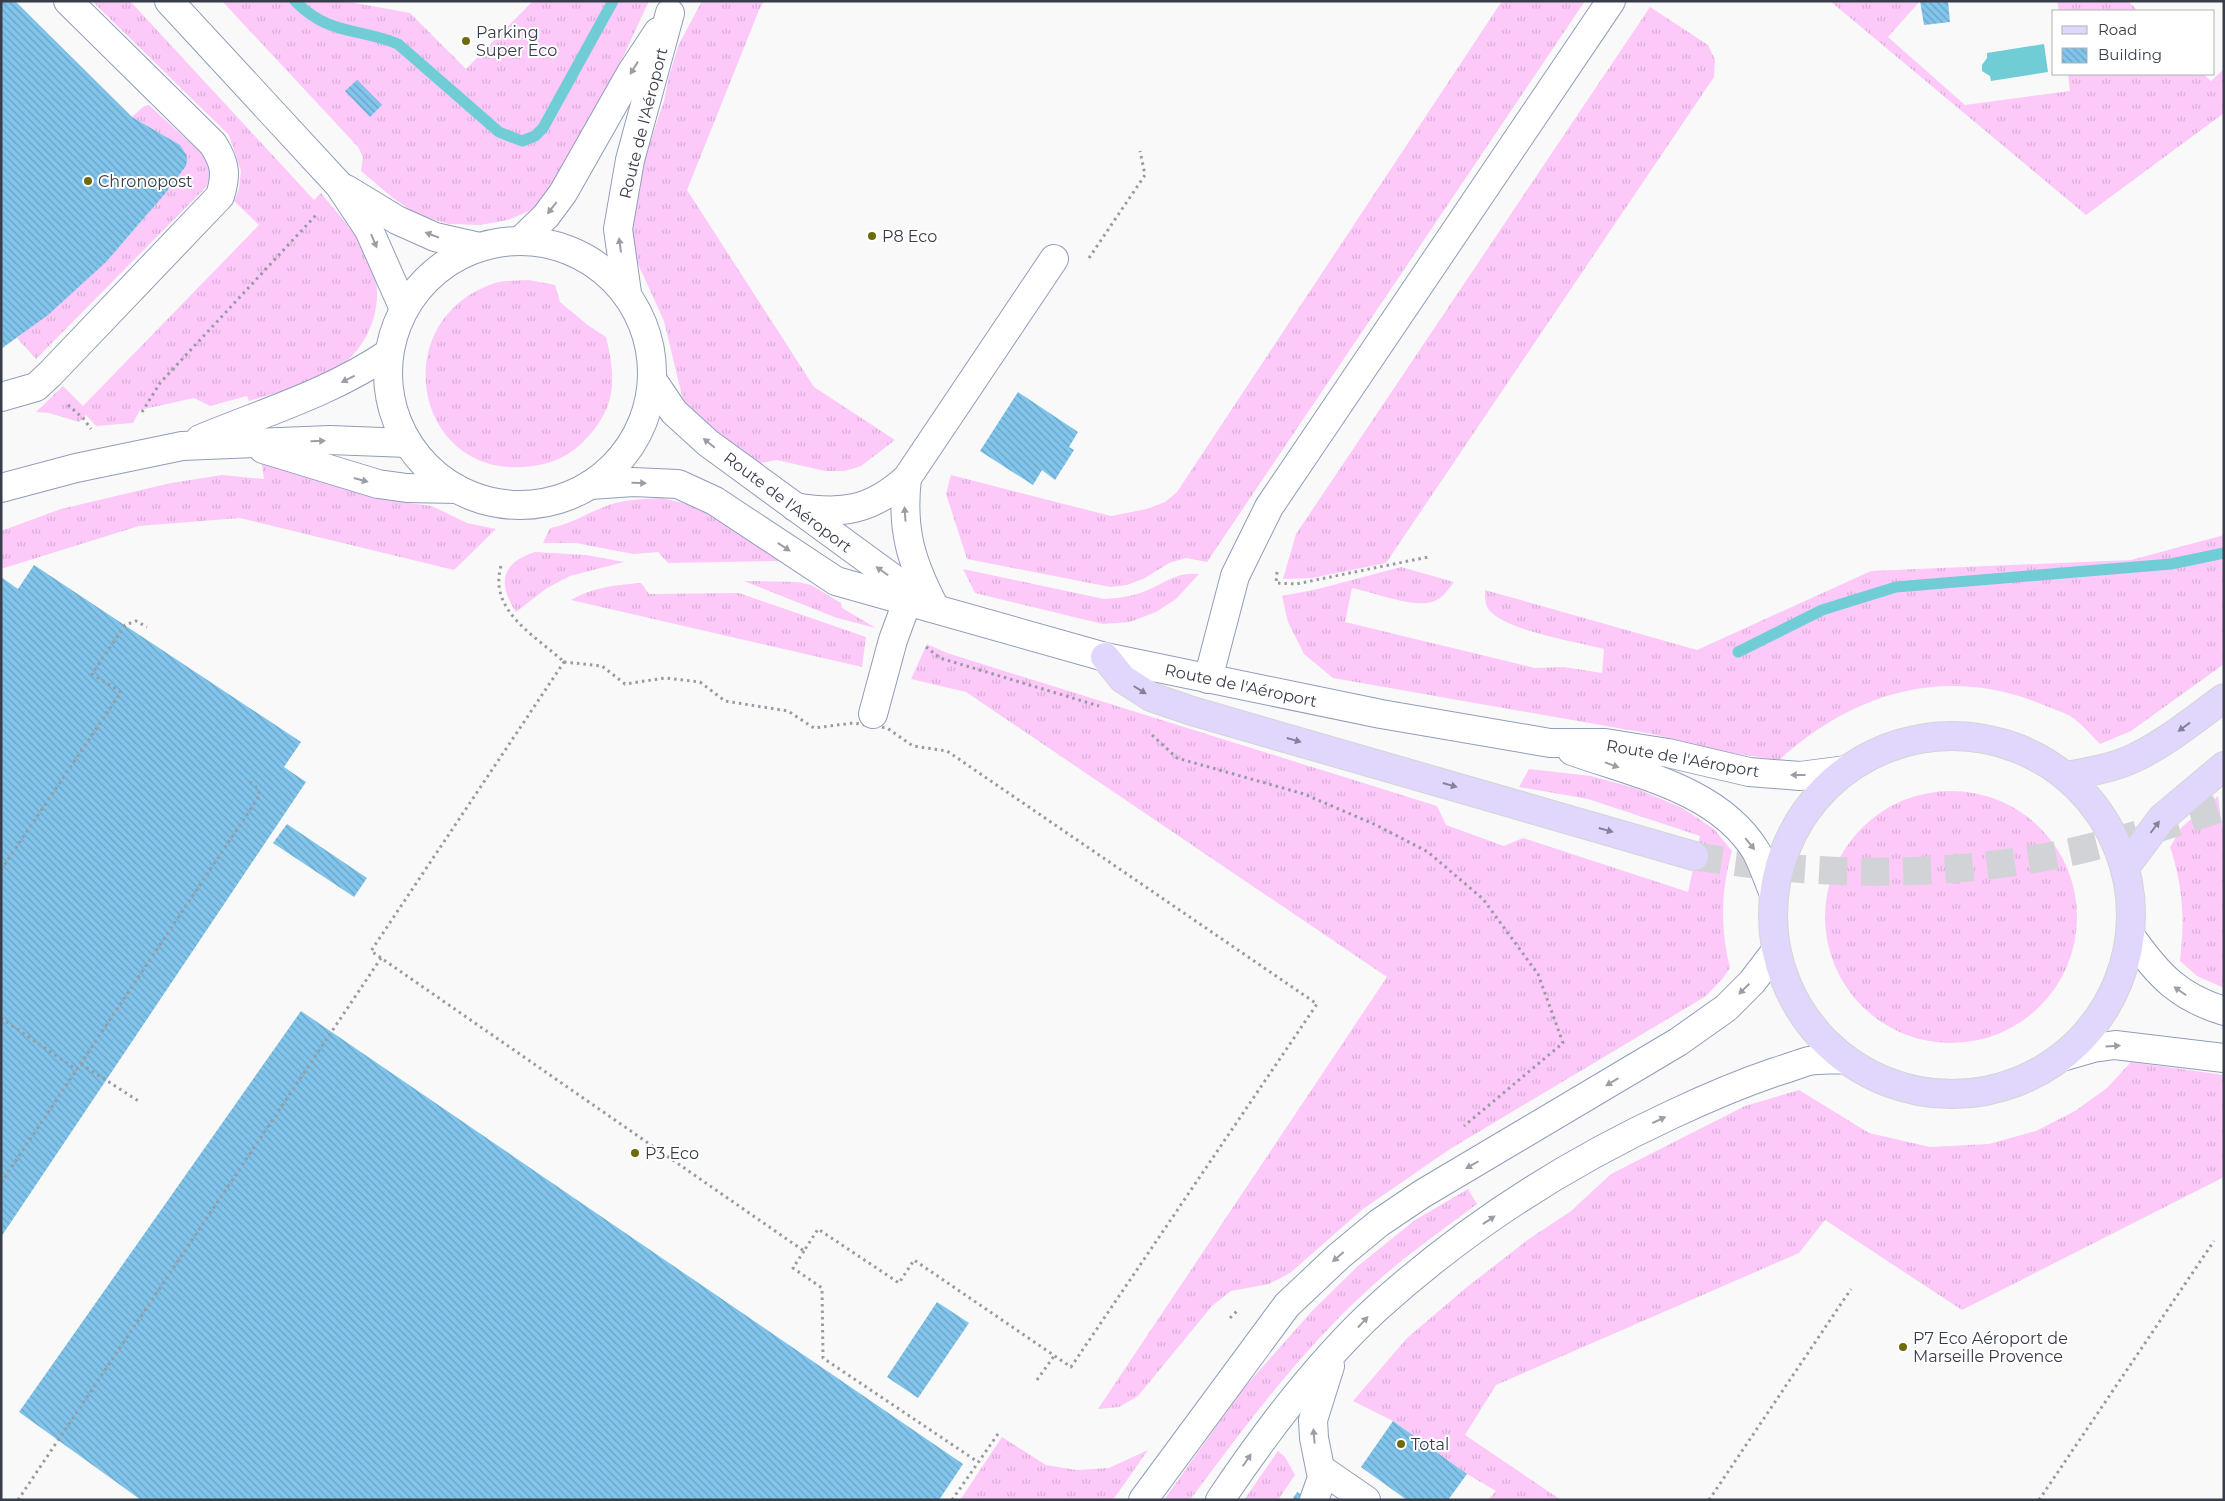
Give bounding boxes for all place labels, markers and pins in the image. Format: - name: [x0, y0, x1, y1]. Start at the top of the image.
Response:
- place label: Parking Super Eco: [476, 23, 557, 60]
- marker: Parking Super Eco: [460, 35, 472, 47]
- place label: Chronopost: [98, 172, 193, 191]
- marker: Chronopost: [82, 175, 94, 187]
- place label: P8 Eco: [882, 227, 937, 246]
- marker: P8 Eco: [866, 230, 878, 242]
- place label: P3 Eco: [645, 1144, 699, 1163]
- marker: P3 Eco: [629, 1147, 641, 1159]
- place label: P7 Eco Aéroport de Marseille Provence: [1913, 1329, 2068, 1366]
- marker: P7 Eco Aéroport de Marseille Provence: [1897, 1341, 1909, 1353]
- place label: Total: [1411, 1435, 1449, 1454]
- marker: Total: [1395, 1438, 1407, 1450]

